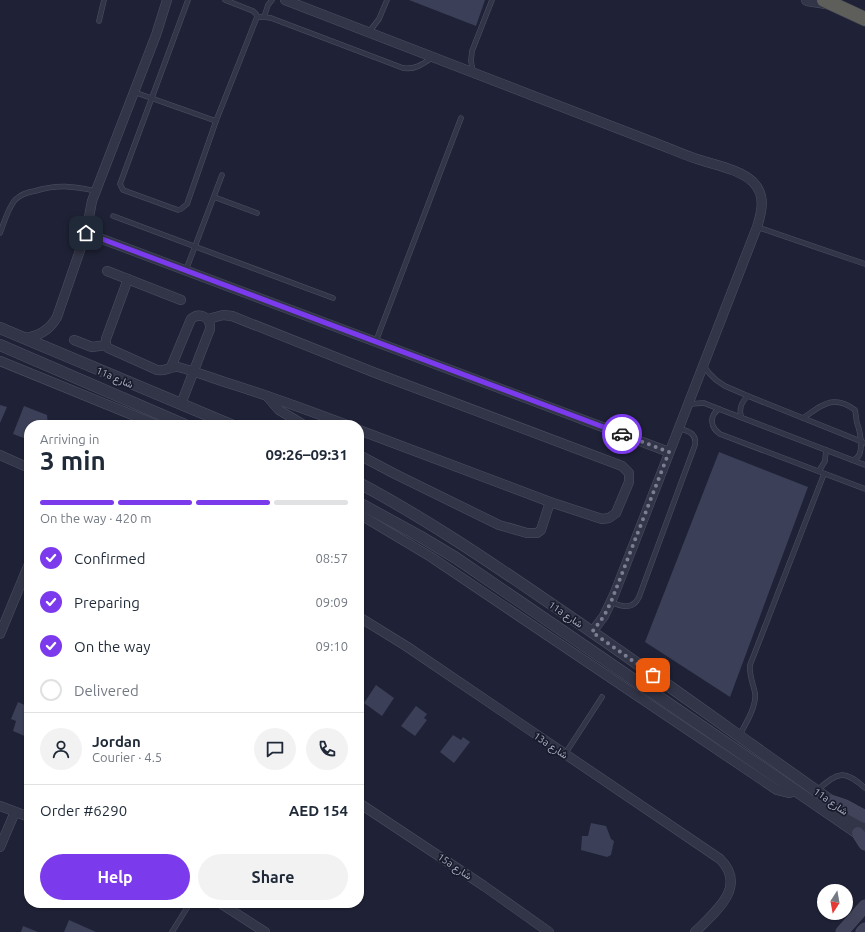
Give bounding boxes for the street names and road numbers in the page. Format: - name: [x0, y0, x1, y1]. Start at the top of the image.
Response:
- street label: 11a شارع: [94, 365, 135, 391]
- street label: 11a شارع: [546, 599, 585, 631]
- street label: 13a شارع: [531, 730, 570, 762]
- street label: 11a شارع: [811, 786, 850, 818]
- street label: 15a شارع: [435, 851, 474, 883]

